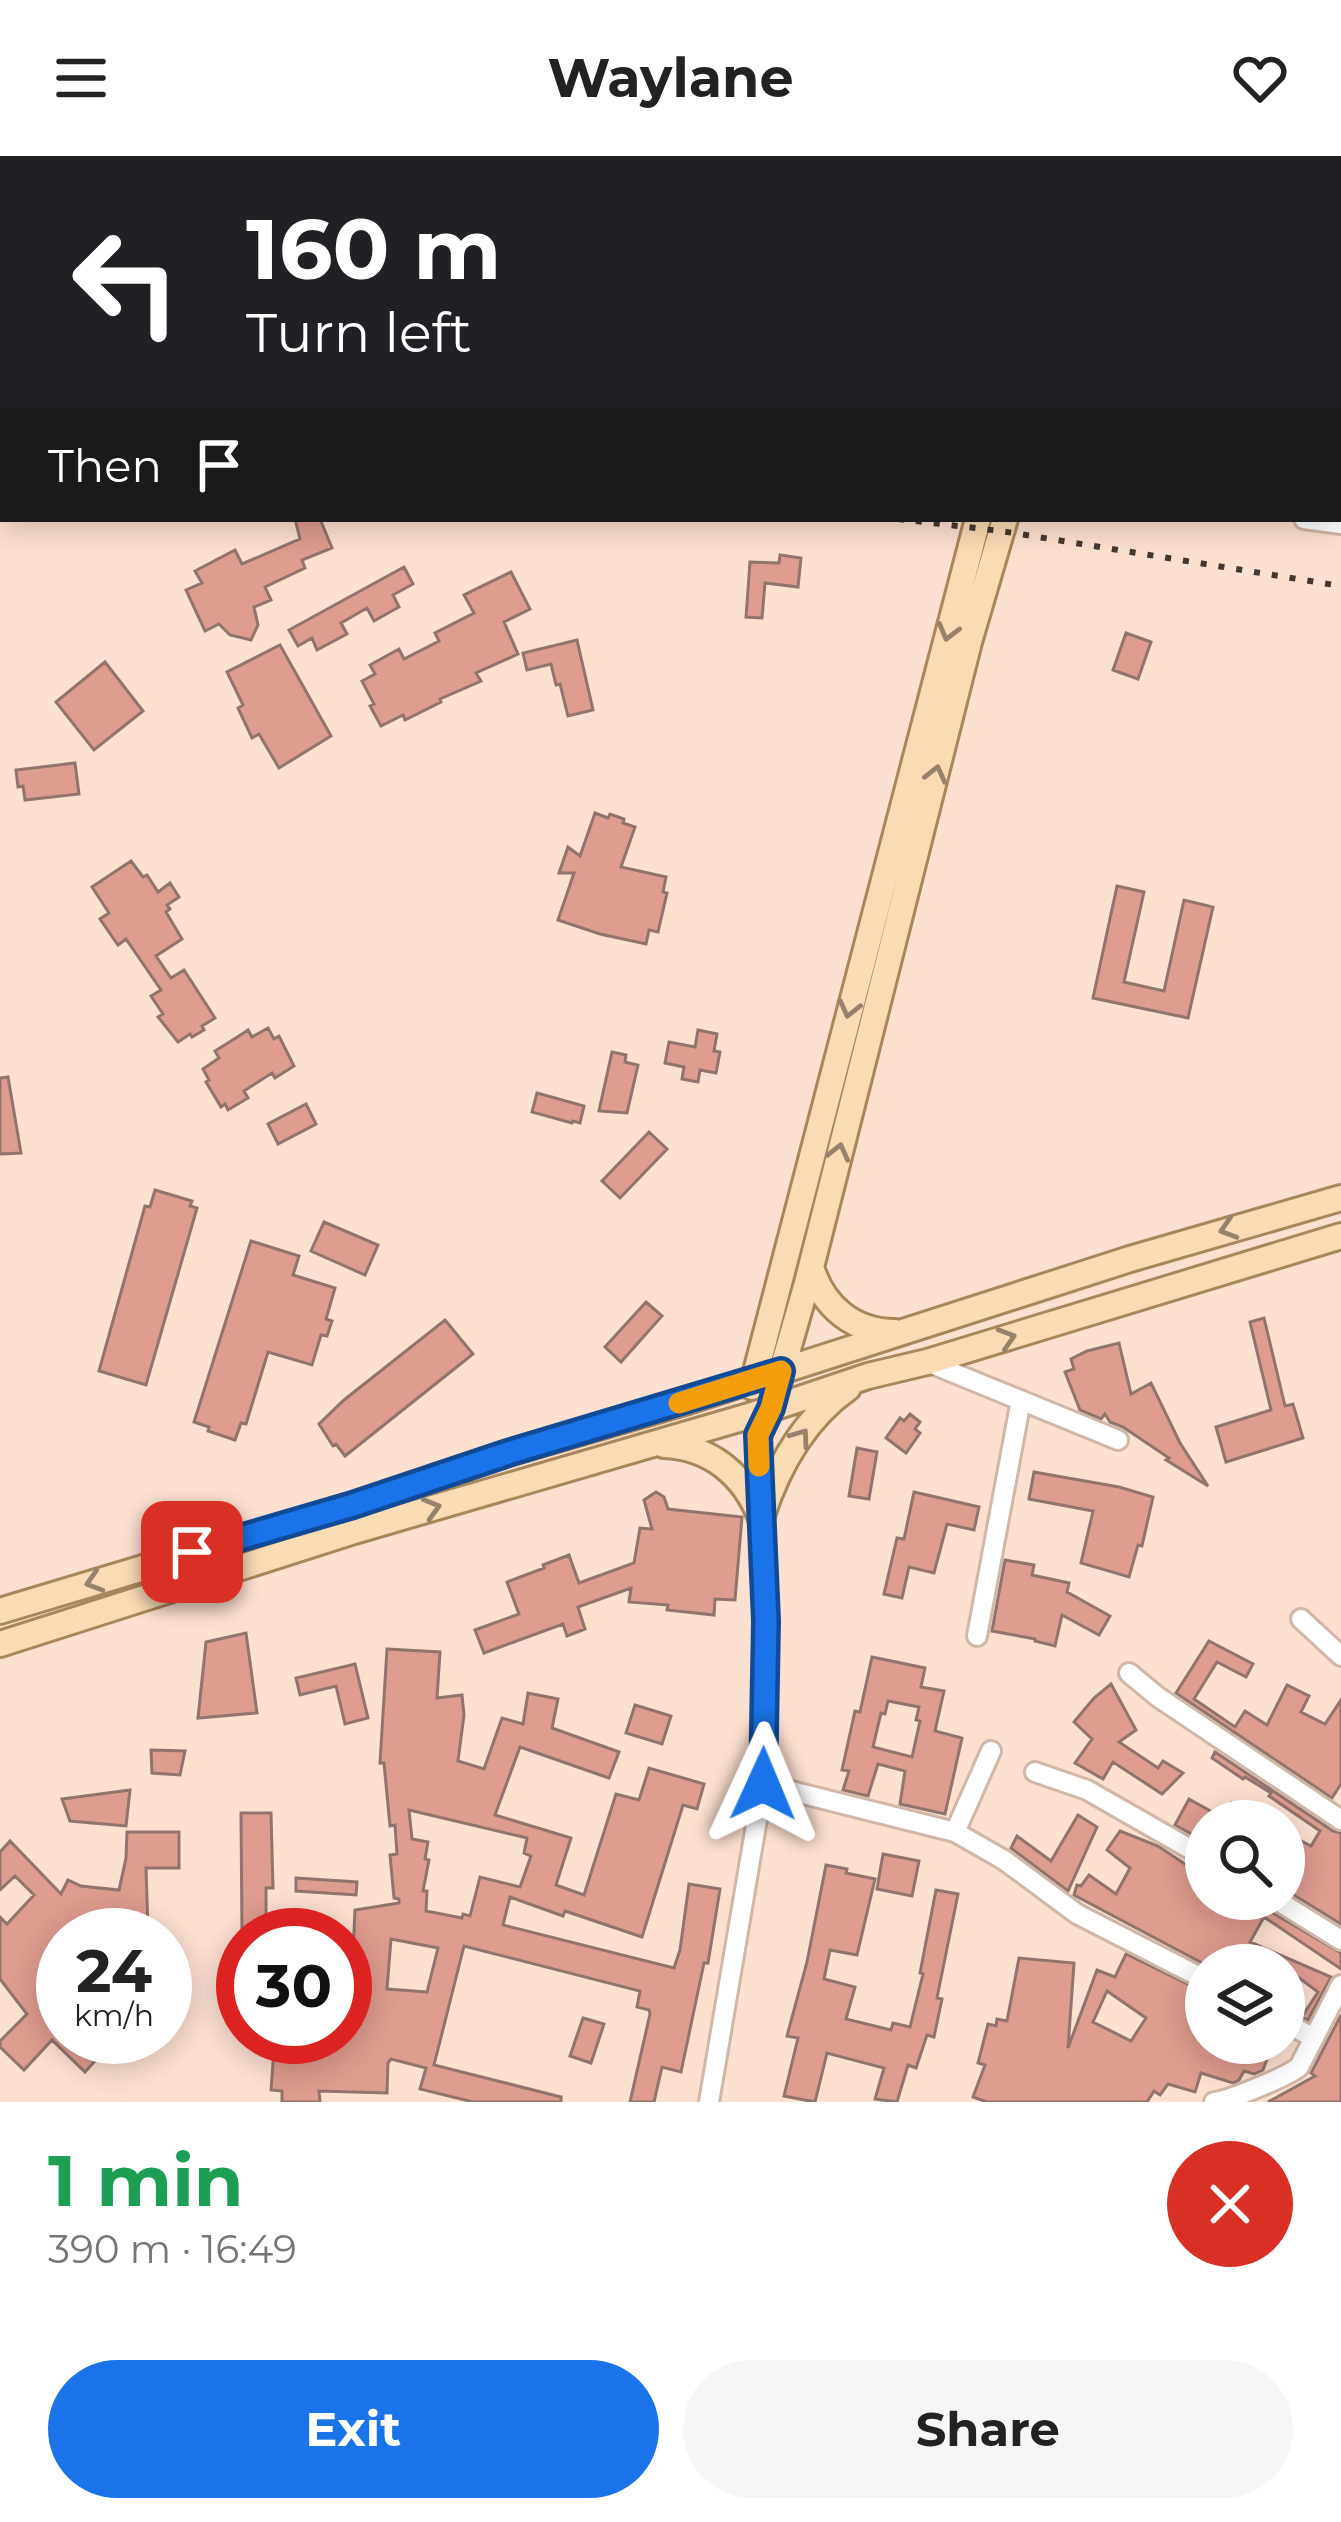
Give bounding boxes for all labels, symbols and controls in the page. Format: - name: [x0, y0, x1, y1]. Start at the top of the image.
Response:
- icon: menu: [48, 45, 114, 111]
- text: Waylane: [547, 45, 794, 111]
- icon: heart: [1227, 45, 1293, 111]
- text: 160 m: [246, 198, 501, 300]
- icon: left: [48, 204, 204, 360]
- text: Turn left: [246, 300, 472, 366]
- icon: arrive: [186, 432, 252, 498]
- text: Then: [48, 438, 162, 493]
- one-way arrow: [937, 621, 962, 642]
- one-way arrow: [921, 764, 946, 784]
- one-way arrow: [838, 998, 863, 1019]
- one-way arrow: [825, 1142, 850, 1162]
- one-way arrow: [1218, 1215, 1239, 1240]
- one-way arrow: [996, 1327, 1017, 1352]
- one-way arrow: [786, 1428, 808, 1450]
- one-way arrow: [421, 1498, 442, 1523]
- pin: [141, 1501, 243, 1603]
- icon: arrive: [159, 1519, 225, 1585]
- one-way arrow: [84, 1568, 105, 1593]
- position arrow: [700, 1721, 826, 1847]
- map controls: [1185, 1800, 1305, 2064]
- button: search: [1185, 1800, 1305, 1920]
- speed limit sign: 30: [216, 1908, 372, 2064]
- text: 24: [76, 1934, 152, 2007]
- button: layers: [1185, 1944, 1305, 2064]
- text: km/h: [74, 1997, 154, 2034]
- text: 1 min: [48, 2136, 244, 2224]
- button: close: [1167, 2141, 1293, 2267]
- text: 390 m · 16:49: [48, 2225, 297, 2273]
- button: Exit: [48, 2360, 659, 2498]
- button: Share: [683, 2360, 1293, 2498]

